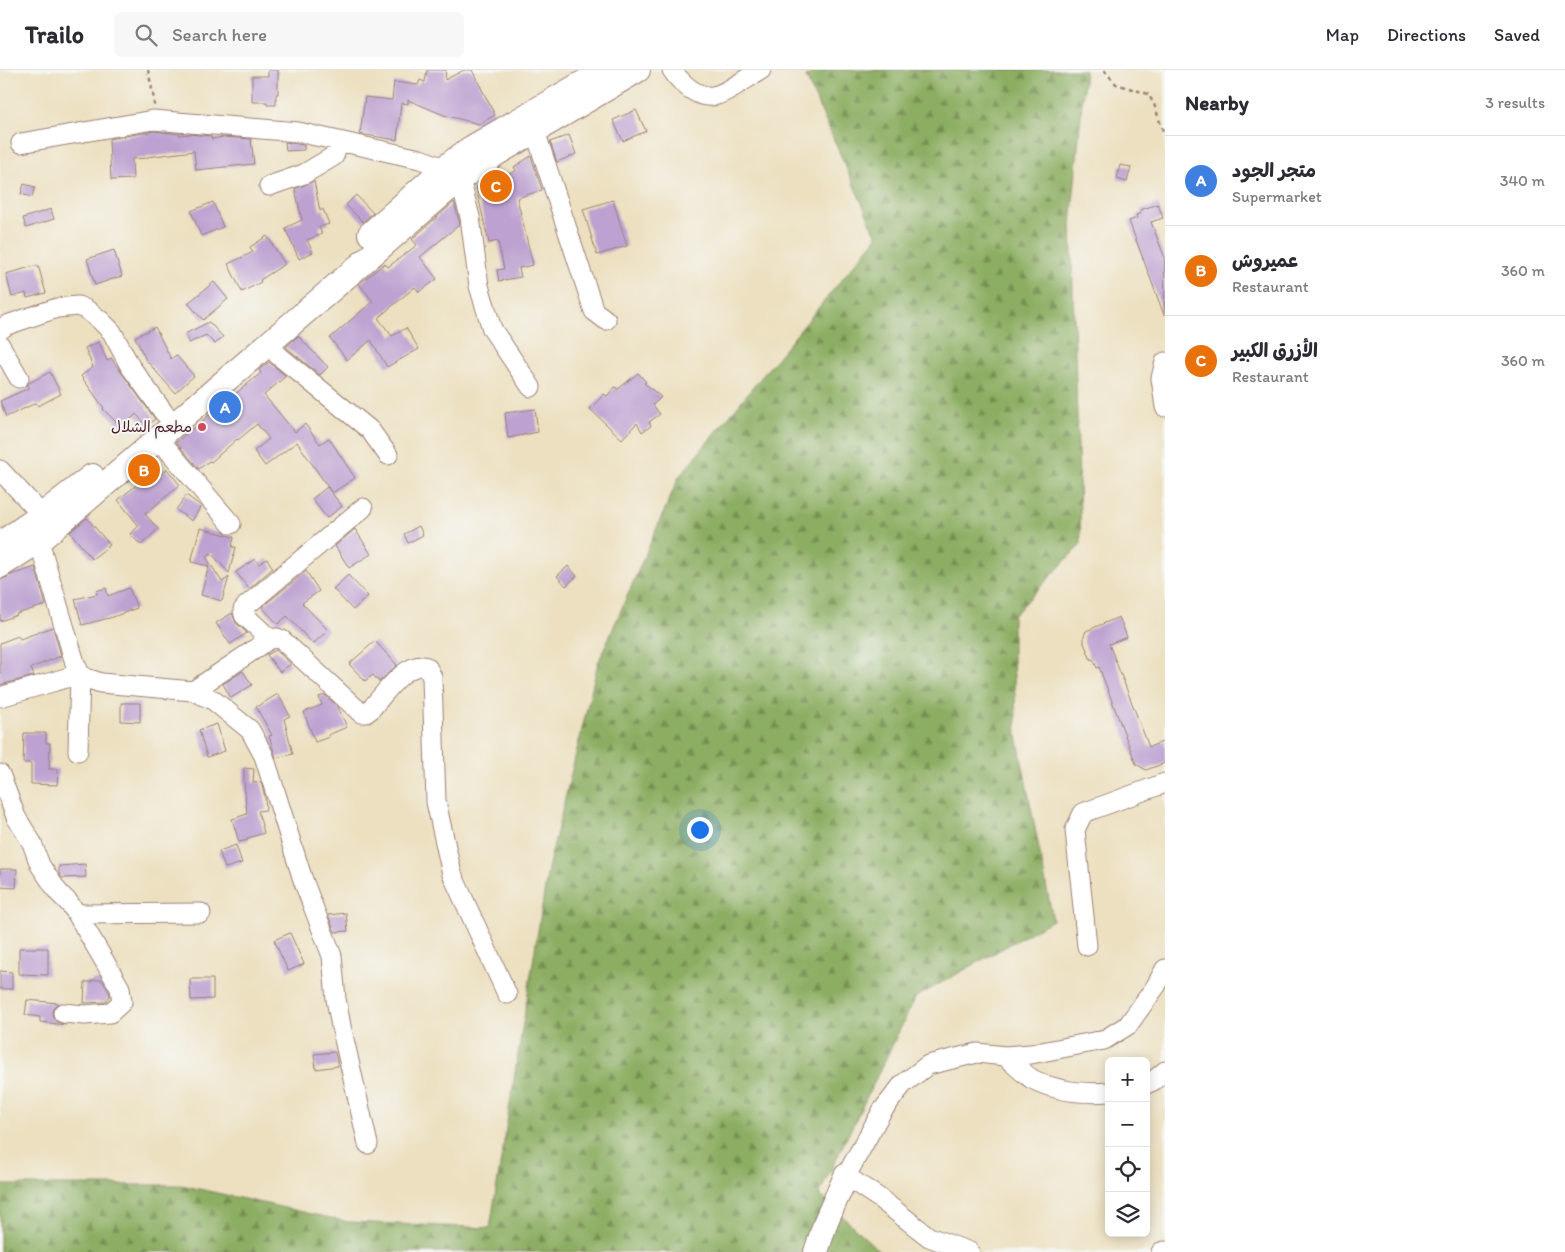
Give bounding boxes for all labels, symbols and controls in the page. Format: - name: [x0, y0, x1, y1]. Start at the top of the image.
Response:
- search box: [114, 12, 464, 57]
- text: Trailo: [25, 20, 84, 49]
- icon: search: [132, 21, 160, 49]
- text: Search here: [172, 23, 267, 46]
- text: Map: [1326, 24, 1359, 46]
- text: Directions: [1387, 24, 1466, 46]
- text: Saved: [1494, 24, 1540, 46]
- text: Nearby: [1185, 90, 1249, 115]
- text: 3 results: [1485, 93, 1545, 112]
- text: متجر الجود: [1232, 159, 1316, 182]
- pin: C: [480, 167, 512, 205]
- text: A: [1196, 171, 1206, 190]
- text: 340 m: [1500, 171, 1545, 190]
- text: Supermarket: [1232, 187, 1322, 206]
- text: عميروش: [1232, 249, 1298, 272]
- text: B: [1196, 261, 1206, 280]
- text: 360 m: [1501, 261, 1545, 280]
- text: Restaurant: [1232, 277, 1309, 296]
- text: الأزرق الكبير: [1232, 339, 1318, 362]
- text: C: [1196, 351, 1206, 370]
- text: 360 m: [1501, 351, 1545, 370]
- text: Restaurant: [1232, 367, 1309, 386]
- pin: A: [209, 388, 241, 426]
- place label: مطعم الشلال: [111, 418, 192, 439]
- marker: مطعم الشلال: [196, 421, 208, 433]
- pin: B: [128, 451, 160, 489]
- your location: [687, 817, 713, 843]
- map controls: [1105, 1057, 1150, 1237]
- button: +: [1105, 1057, 1150, 1102]
- button: −: [1105, 1102, 1150, 1147]
- button: locate: [1105, 1147, 1150, 1192]
- button: layers: [1105, 1192, 1150, 1237]

